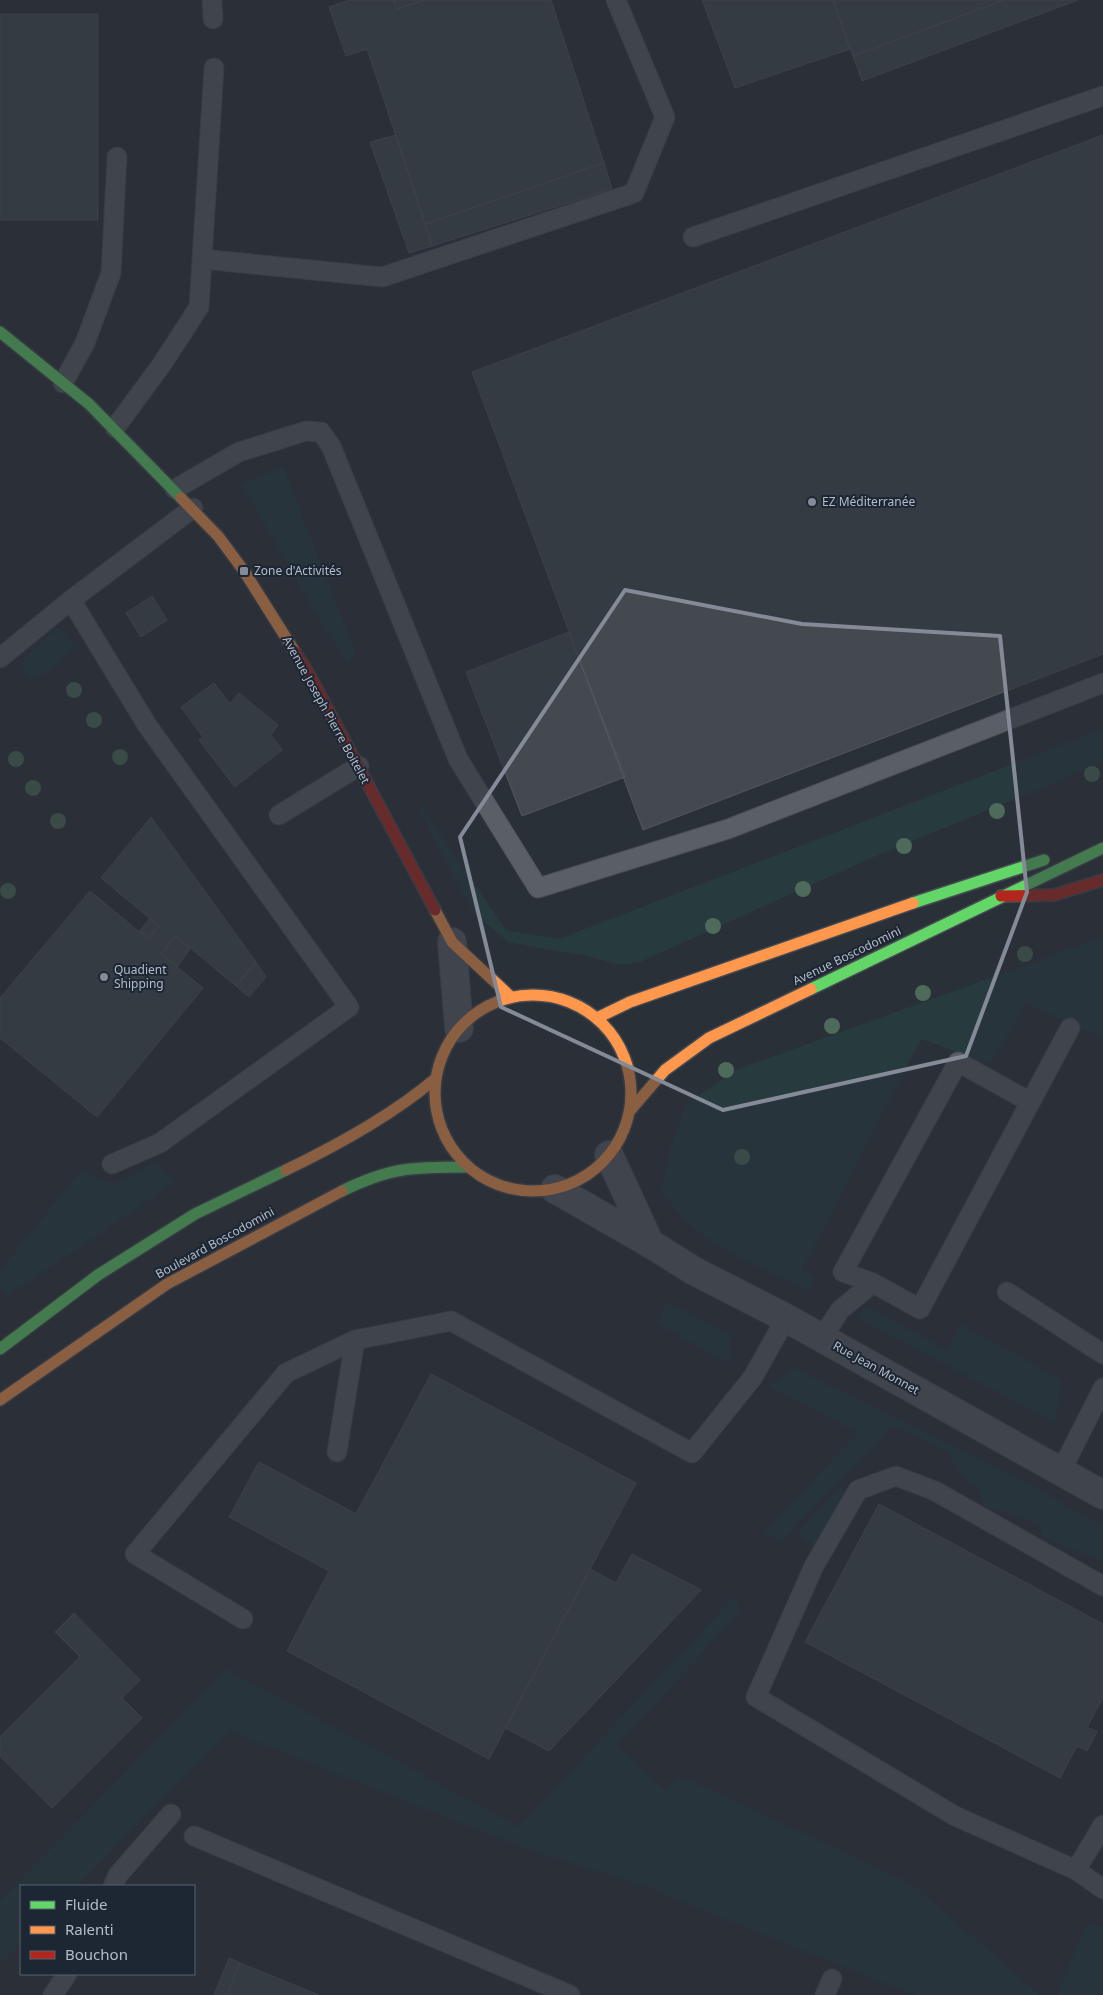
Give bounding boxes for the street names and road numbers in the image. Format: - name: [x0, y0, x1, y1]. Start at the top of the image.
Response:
- street label: Avenue Joseph Pierre Boitelet: [279, 633, 375, 787]
- street label: Avenue Boscodomini: [790, 922, 904, 989]
- street label: Boulevard Boscodomini: [152, 1203, 277, 1282]
- street label: Rue Jean Monnet: [830, 1337, 923, 1399]

